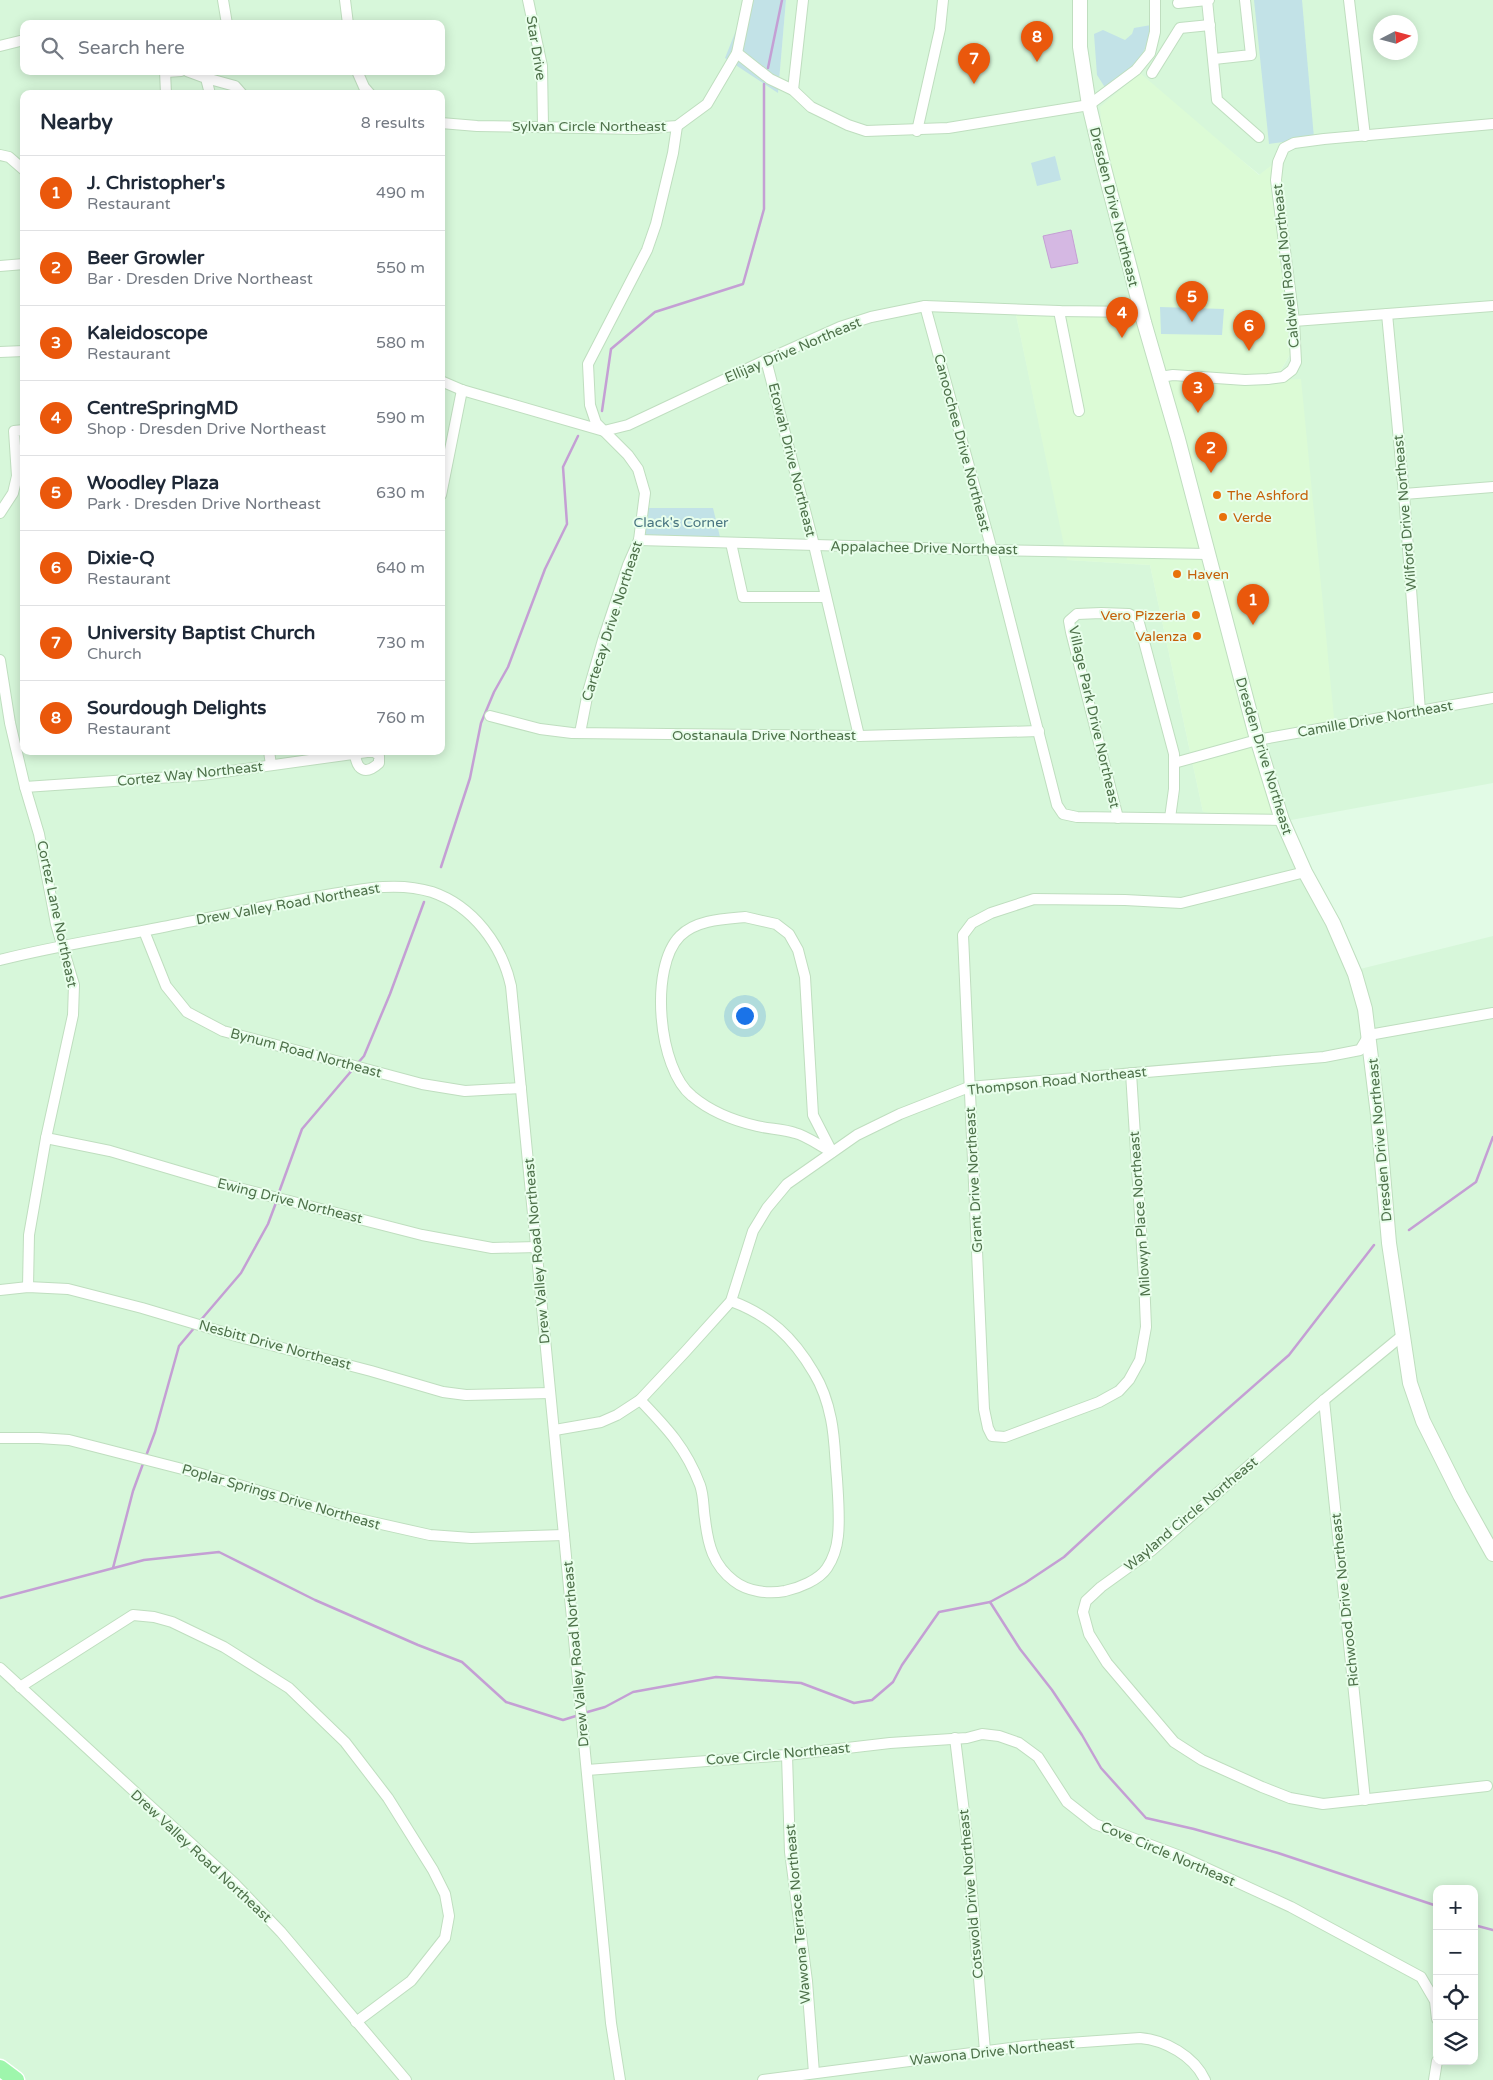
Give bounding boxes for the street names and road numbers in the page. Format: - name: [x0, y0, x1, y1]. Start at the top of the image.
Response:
- street label: Star Drive: [523, 15, 549, 82]
- street label: Sylvan Circle Northeast: [512, 118, 667, 135]
- street label: Dresden Drive Northeast: [1086, 125, 1142, 289]
- street label: Caldwell Road Northeast: [1269, 182, 1303, 349]
- street label: Ellijay Drive Northeast: [722, 313, 864, 386]
- street label: Canoochee Drive Northeast: [930, 352, 994, 534]
- street label: Etowah Drive Northeast: [765, 381, 820, 539]
- street label: Wilford Drive Northeast: [1390, 434, 1420, 592]
- street label: Cartecay Drive Northeast: [578, 538, 646, 703]
- street label: Appalachee Drive Northeast: [830, 538, 1019, 558]
- street label: Village Park Drive Northeast: [1065, 624, 1123, 810]
- street label: Dresden Drive Northeast: [1232, 675, 1296, 837]
- street label: Camille Drive Northeast: [1296, 697, 1455, 741]
- street label: Oostanaula Drive Northeast: [672, 727, 857, 744]
- street label: Cortez Way Northeast: [116, 758, 264, 790]
- street label: Cortez Lane Northeast: [33, 839, 81, 990]
- street label: Drew Valley Road Northeast: [195, 879, 382, 929]
- street label: Bynum Road Northeast: [228, 1025, 384, 1082]
- street label: Dresden Drive Northeast: [1364, 1057, 1396, 1222]
- street label: Thompson Road Northeast: [967, 1063, 1148, 1099]
- street label: Grant Drive Northeast: [962, 1106, 986, 1253]
- street label: Milowyn Place Northeast: [1126, 1130, 1154, 1297]
- street label: Drew Valley Road Northeast: [520, 1157, 554, 1345]
- street label: Ewing Drive Northeast: [216, 1175, 365, 1227]
- street label: Nesbitt Drive Northeast: [197, 1316, 354, 1374]
- street label: Wayland Circle Northeast: [1121, 1453, 1262, 1575]
- street label: Poplar Springs Drive Northeast: [180, 1460, 383, 1534]
- street label: Richwood Drive Northeast: [1327, 1512, 1363, 1688]
- street label: Drew Valley Road Northeast: [559, 1560, 593, 1748]
- street label: Cove Circle Northeast: [705, 1739, 851, 1769]
- street label: Drew Valley Road Northeast: [127, 1786, 275, 1926]
- street label: Cotswold Drive Northeast: [955, 1808, 987, 1979]
- street label: Cove Circle Northeast: [1098, 1818, 1238, 1890]
- street label: Wawona Terrace Northeast: [782, 1823, 814, 2005]
- street label: Wawona Drive Northeast: [909, 2035, 1076, 2069]

